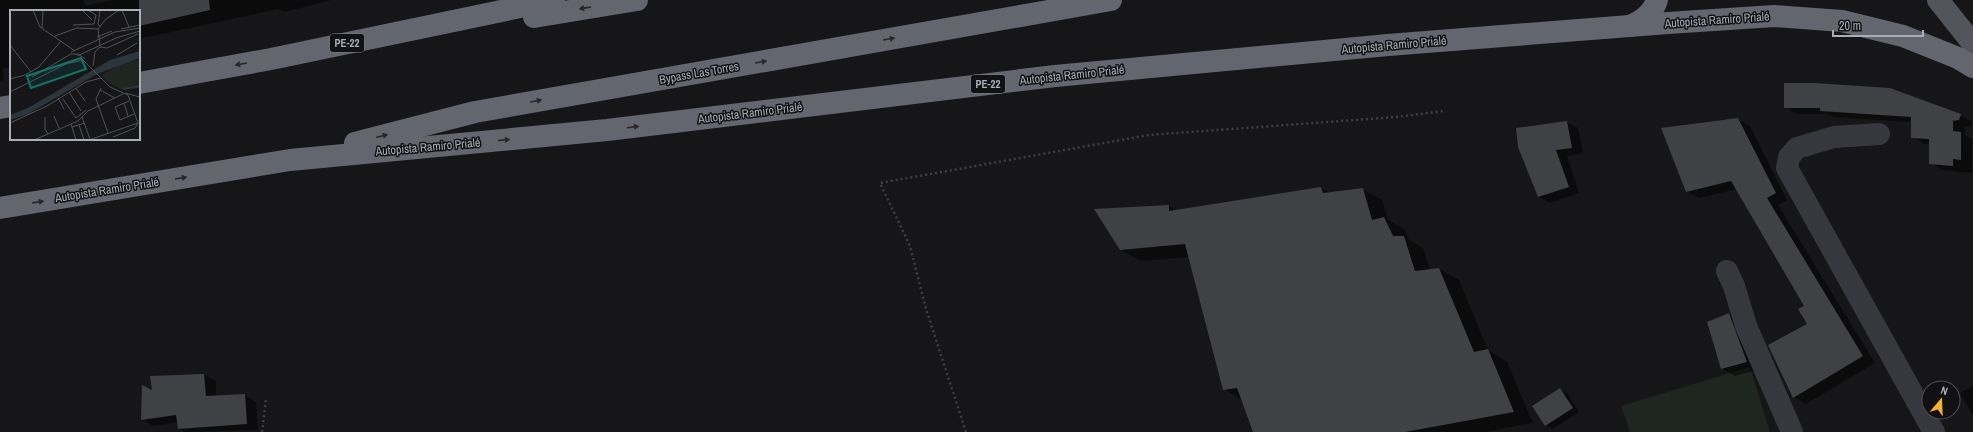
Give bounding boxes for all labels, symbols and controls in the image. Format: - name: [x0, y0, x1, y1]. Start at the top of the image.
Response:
- one-way arrow: [579, 6, 591, 12]
- street label: Autopista Ramiro Prialé: [1663, 8, 1770, 32]
- inset map: [10, 10, 140, 140]
- scale bar: [1833, 12, 1923, 38]
- text: 20 m: [1839, 18, 1861, 34]
- street label: Autopista Ramiro Prialé: [1340, 32, 1447, 58]
- road number: PE-22: [330, 34, 364, 52]
- one-way arrow: [883, 36, 895, 42]
- street label: Bypass Las Torres: [658, 58, 740, 88]
- one-way arrow: [755, 58, 767, 64]
- one-way arrow: [235, 62, 247, 68]
- street label: Autopista Ramiro Prialé: [1018, 62, 1125, 89]
- road number: PE-22: [971, 75, 1005, 93]
- one-way arrow: [530, 98, 542, 104]
- street label: Autopista Ramiro Prialé: [696, 99, 803, 127]
- one-way arrow: [627, 124, 640, 130]
- one-way arrow: [377, 133, 389, 139]
- street label: Autopista Ramiro Prialé: [374, 134, 481, 160]
- one-way arrow: [498, 136, 510, 143]
- street label: Autopista Ramiro Prialé: [53, 174, 160, 206]
- one-way arrow: [174, 175, 187, 181]
- one-way arrow: [32, 198, 45, 204]
- north arrow: [1921, 380, 1961, 420]
- text: N: [1939, 383, 1950, 398]

